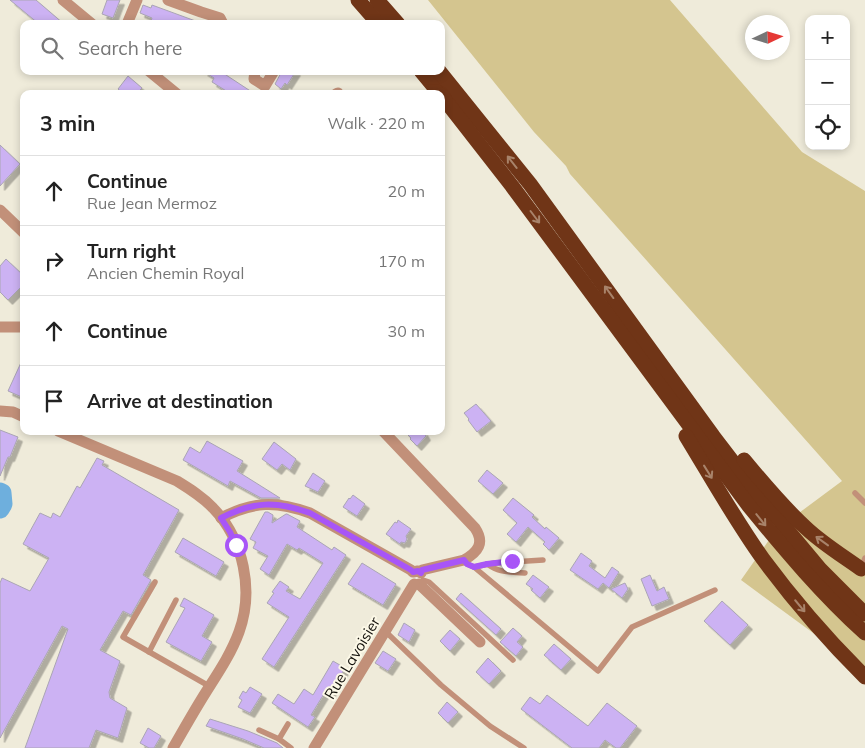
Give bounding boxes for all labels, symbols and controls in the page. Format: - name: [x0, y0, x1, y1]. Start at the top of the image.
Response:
- north arrow: [745, 15, 790, 60]
- map controls: [805, 15, 850, 150]
- button: +: [805, 15, 850, 60]
- search box: [20, 20, 445, 75]
- icon: search: [38, 34, 66, 62]
- text: Search here: [78, 36, 182, 60]
- button: −: [805, 60, 850, 105]
- button: locate: [805, 105, 850, 150]
- text: 3 min: [40, 110, 95, 136]
- text: Walk · 220 m: [327, 113, 425, 133]
- one-way arrow: [507, 155, 518, 168]
- text: Continue: [87, 169, 167, 193]
- icon: ahead: [40, 177, 68, 205]
- text: 20 m: [388, 181, 425, 201]
- text: Rue Jean Mermoz: [87, 193, 217, 213]
- one-way arrow: [530, 210, 540, 224]
- text: Turn right: [87, 239, 176, 263]
- icon: right: [40, 247, 68, 275]
- text: 170 m: [378, 251, 425, 271]
- text: Ancien Chemin Royal: [87, 263, 244, 283]
- one-way arrow: [604, 285, 614, 299]
- icon: ahead: [40, 317, 68, 345]
- text: Continue: [87, 319, 167, 343]
- text: 30 m: [388, 321, 425, 341]
- icon: arrive: [40, 387, 68, 415]
- text: Arrive at destination: [87, 389, 273, 413]
- one-way arrow: [702, 465, 713, 479]
- one-way arrow: [755, 514, 766, 527]
- route start: [225, 534, 248, 557]
- one-way arrow: [815, 536, 829, 546]
- route end: [501, 550, 524, 573]
- one-way arrow: [794, 599, 805, 612]
- street label: Rue Lavoisier: [320, 613, 384, 703]

